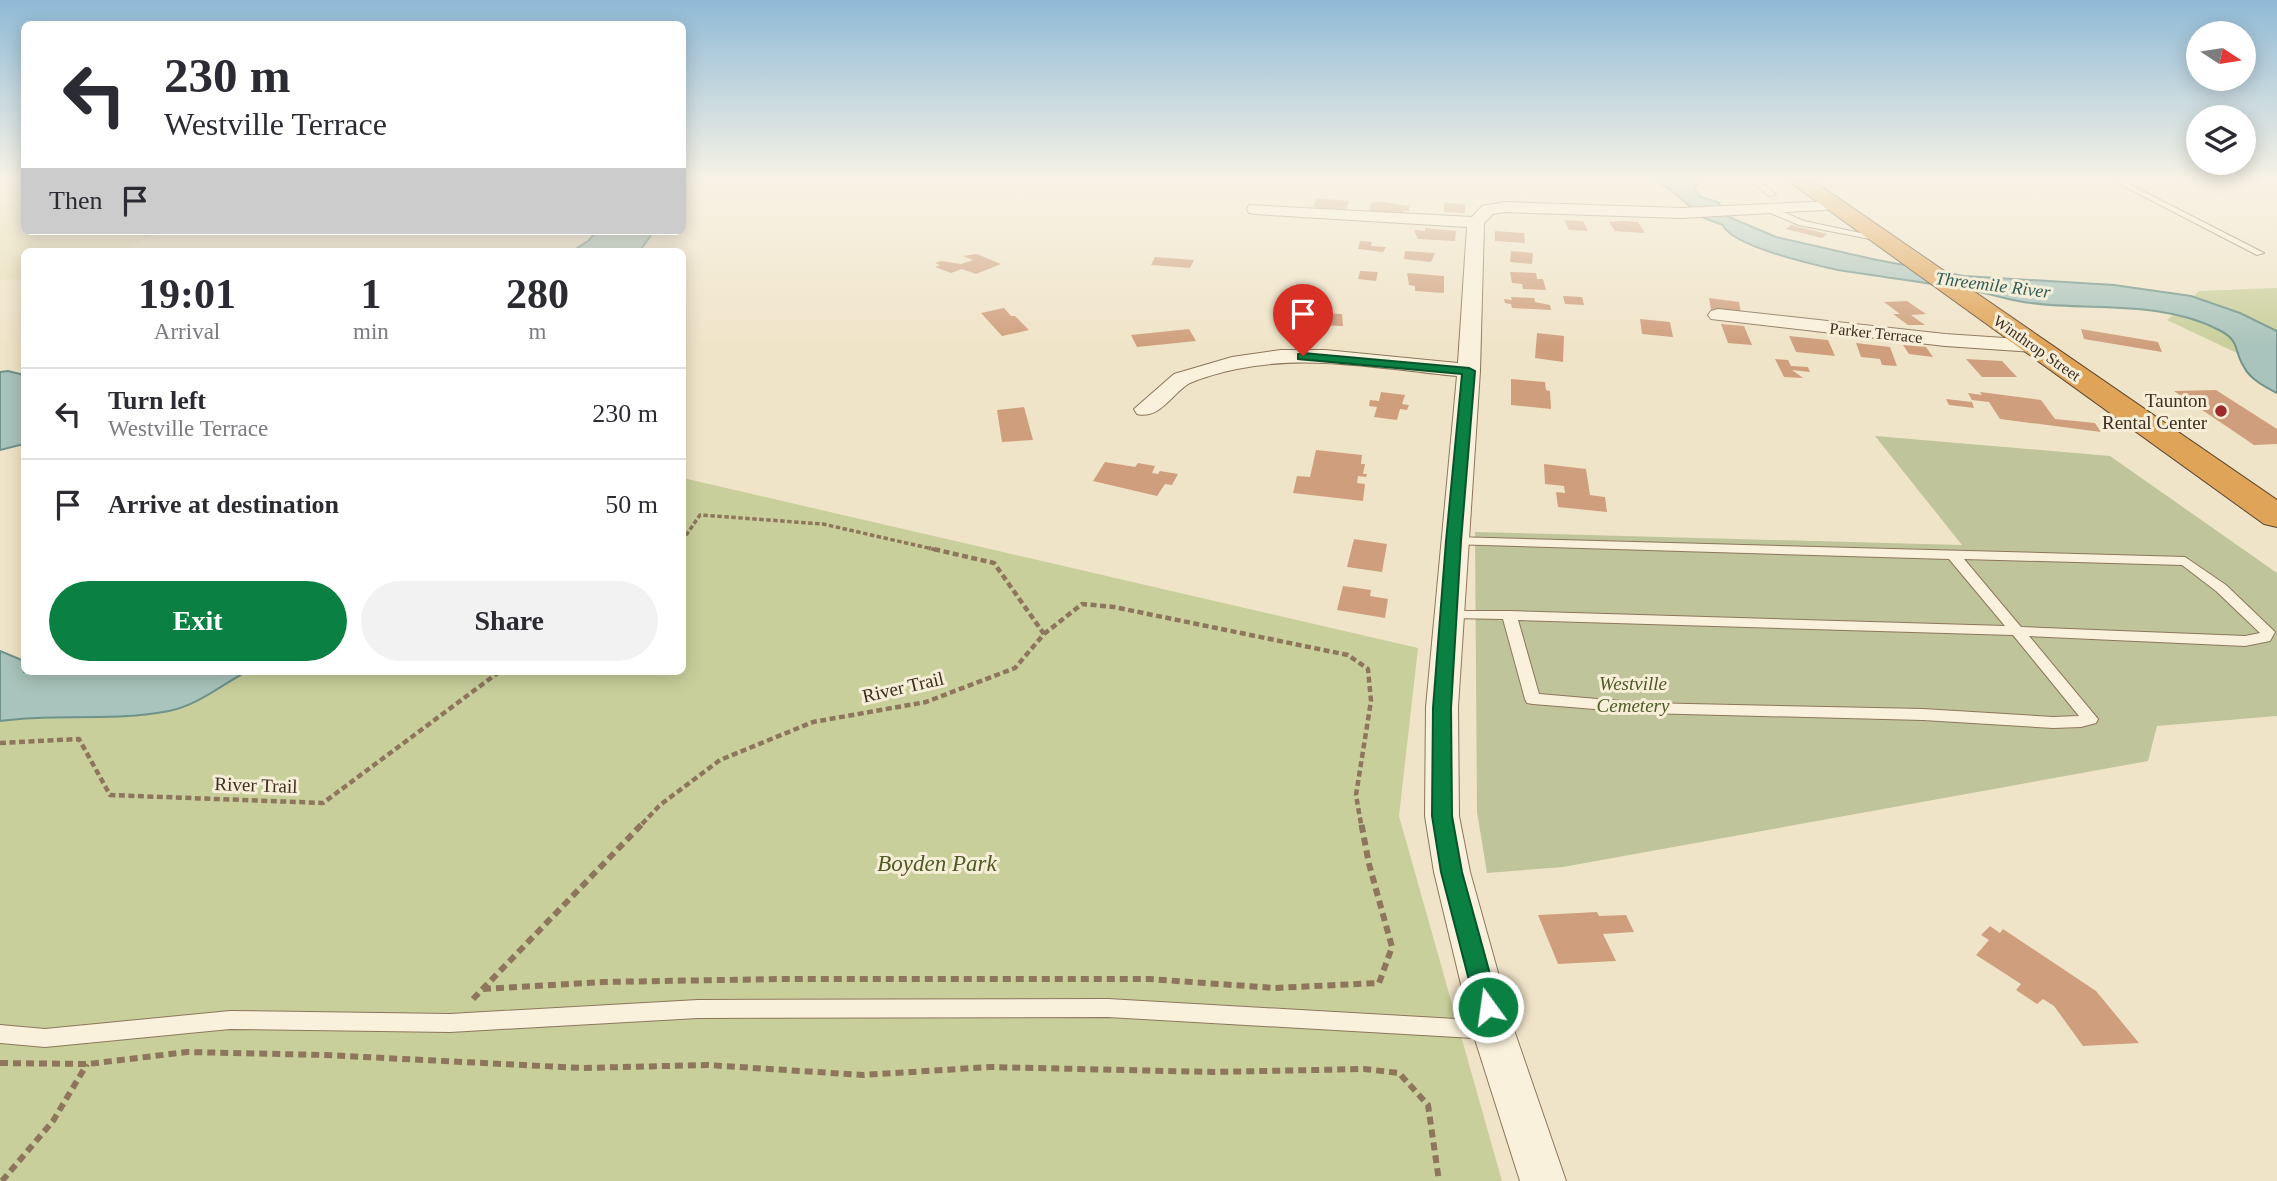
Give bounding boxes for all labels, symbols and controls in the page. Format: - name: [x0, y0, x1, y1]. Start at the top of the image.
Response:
- north arrow: [2186, 21, 2256, 91]
- map controls: [2186, 21, 2256, 175]
- text: 230 m: [164, 48, 291, 103]
- icon: left: [49, 49, 140, 140]
- button: layers: [2186, 105, 2256, 175]
- text: Westville Terrace: [164, 106, 387, 142]
- icon: arrive: [116, 182, 154, 220]
- text: Then: [49, 186, 102, 215]
- water label: Threemile River: [1934, 268, 2053, 302]
- text: 19:01: [138, 271, 236, 317]
- text: 1: [360, 271, 381, 317]
- text: 280: [506, 271, 569, 317]
- pin: [1273, 284, 1333, 356]
- icon: arrive: [1284, 295, 1322, 333]
- street label: Winthrop Street: [1990, 312, 2084, 385]
- text: Arrival: [154, 319, 220, 344]
- text: min: [353, 319, 389, 344]
- text: m: [528, 319, 546, 344]
- street label: Parker Terrace: [1829, 320, 1923, 346]
- text: Turn left: [108, 386, 206, 415]
- place label: Taunton Rental Center: [2102, 390, 2208, 433]
- icon: left: [49, 395, 87, 433]
- text: 230 m: [592, 399, 658, 428]
- marker: Taunton Rental Center: [2213, 403, 2229, 419]
- text: Westville Terrace: [108, 416, 268, 441]
- icon: arrive: [49, 486, 87, 524]
- text: Arrive at destination: [108, 490, 339, 519]
- text: 50 m: [605, 490, 658, 519]
- button: Exit: [49, 581, 347, 661]
- button: Share: [361, 581, 658, 661]
- street label: River Trail: [860, 667, 946, 707]
- park label: Westville Cemetery: [1597, 673, 1670, 716]
- street label: River Trail: [214, 773, 298, 797]
- park label: Boyden Park: [877, 851, 997, 876]
- position arrow: [1451, 970, 1525, 1044]

